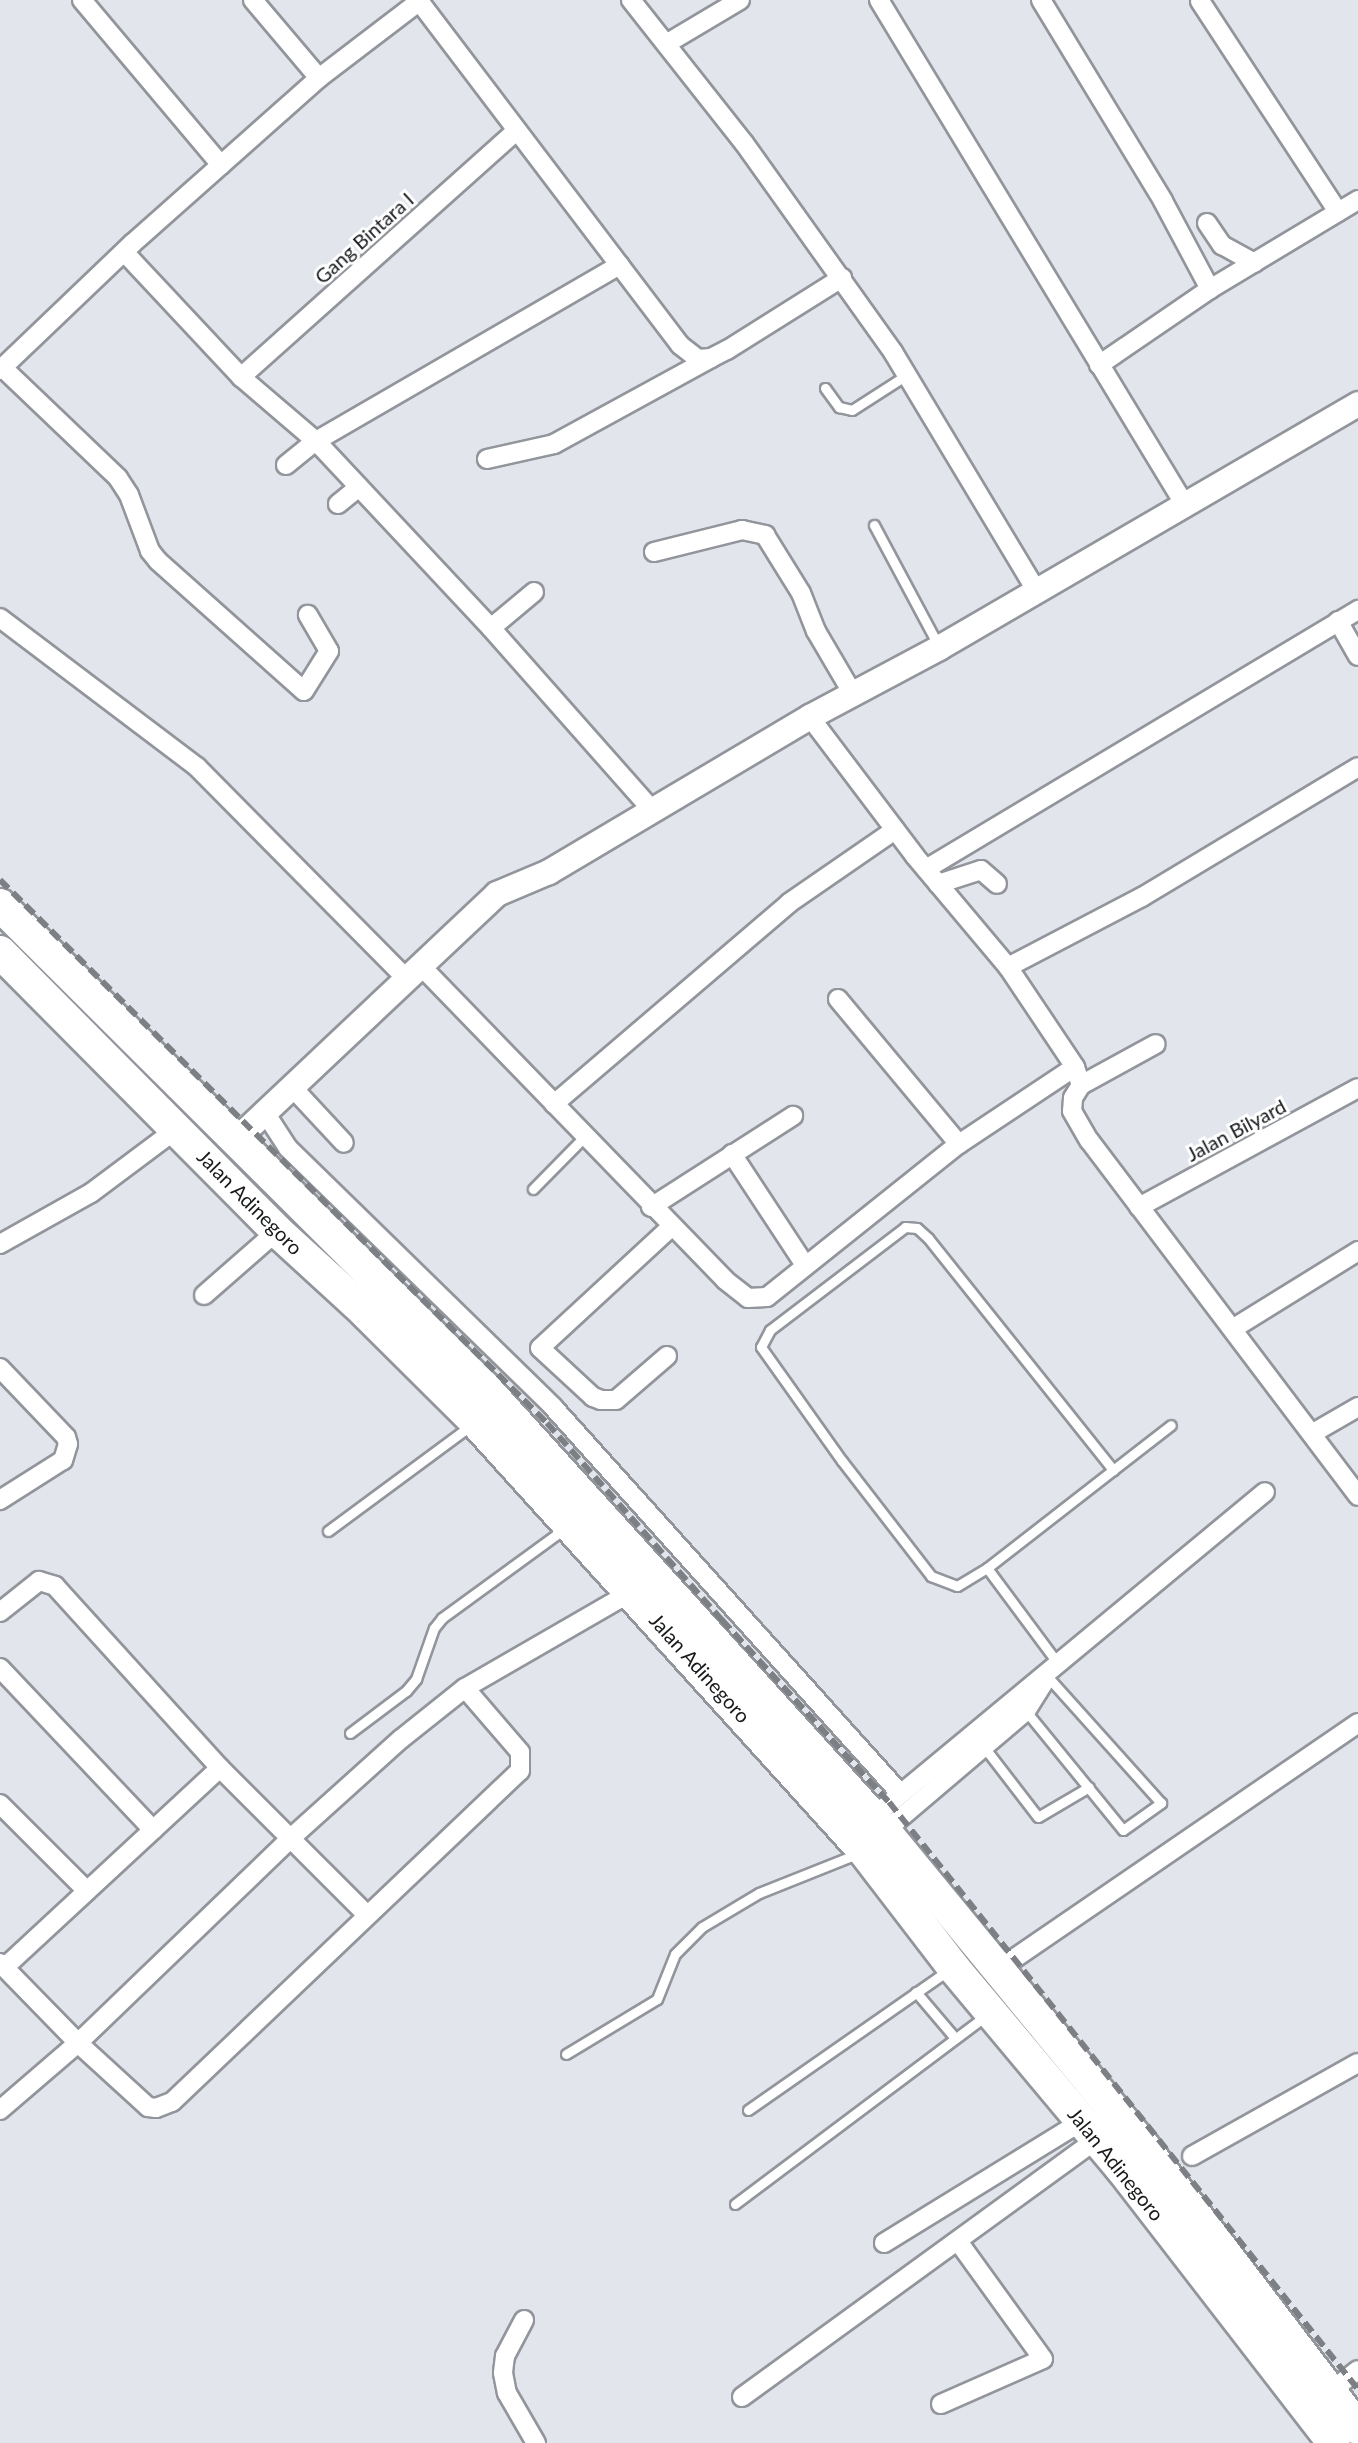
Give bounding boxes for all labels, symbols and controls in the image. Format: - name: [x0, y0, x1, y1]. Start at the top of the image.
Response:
- street label: Gang Bintara I: [310, 187, 418, 289]
- street label: Jalan Bilyard: [1182, 1094, 1290, 1166]
- street label: Jalan Adinegoro: [192, 1144, 308, 1260]
- street label: Jalan Adinegoro: [644, 1608, 756, 1728]
- street label: Jalan Adinegoro: [1063, 2102, 1169, 2226]

